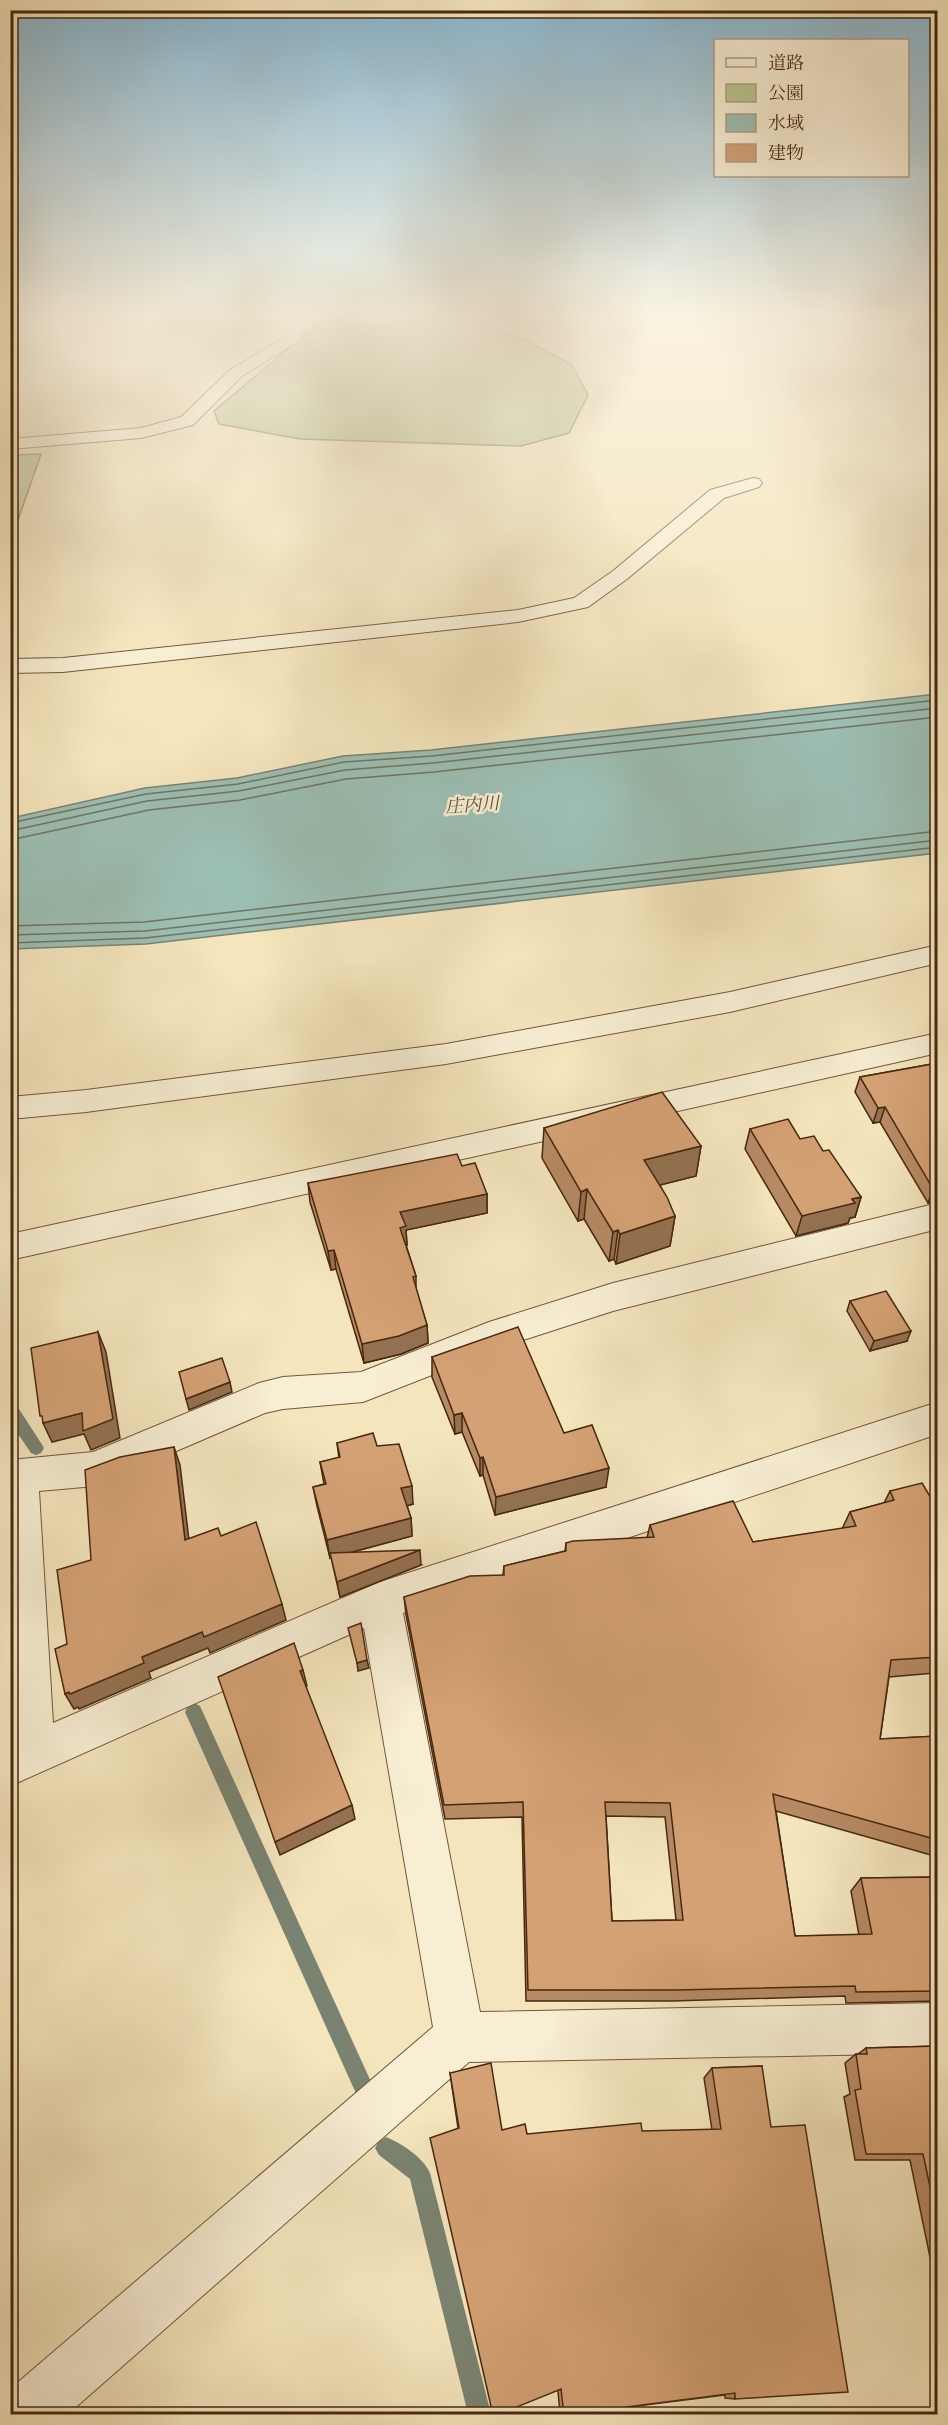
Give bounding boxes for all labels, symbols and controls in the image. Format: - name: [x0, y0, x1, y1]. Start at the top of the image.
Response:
- legend: [714, 39, 909, 177]
- text: 道路: [768, 52, 804, 77]
- text: 公園: [768, 82, 804, 107]
- text: 水域: [768, 112, 804, 137]
- text: 建物: [768, 142, 804, 167]
- water label: 庄内川: [444, 792, 502, 821]

